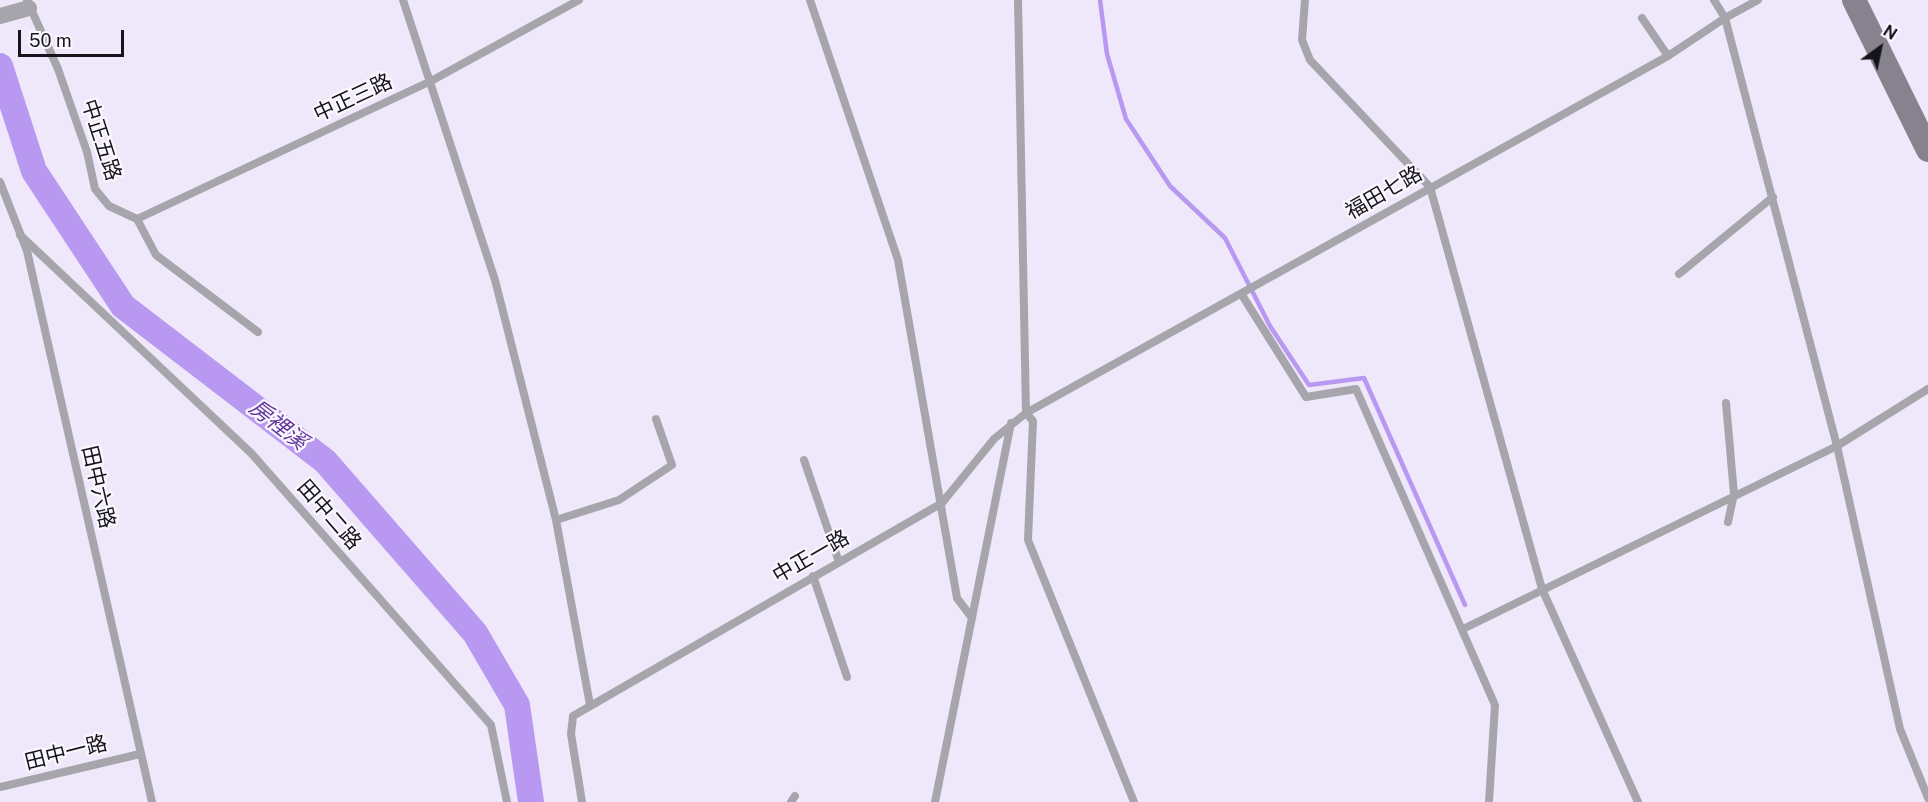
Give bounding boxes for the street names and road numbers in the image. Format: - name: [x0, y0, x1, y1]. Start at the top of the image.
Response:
- street label: 中正三路: [310, 69, 396, 127]
- street label: 中正五路: [76, 96, 126, 184]
- street label: 福田七路: [1341, 161, 1427, 225]
- street label: 田中六路: [76, 443, 120, 531]
- street label: 田中二路: [292, 475, 366, 555]
- street label: 中正一路: [768, 525, 854, 589]
- street label: 田中一路: [22, 731, 110, 775]

